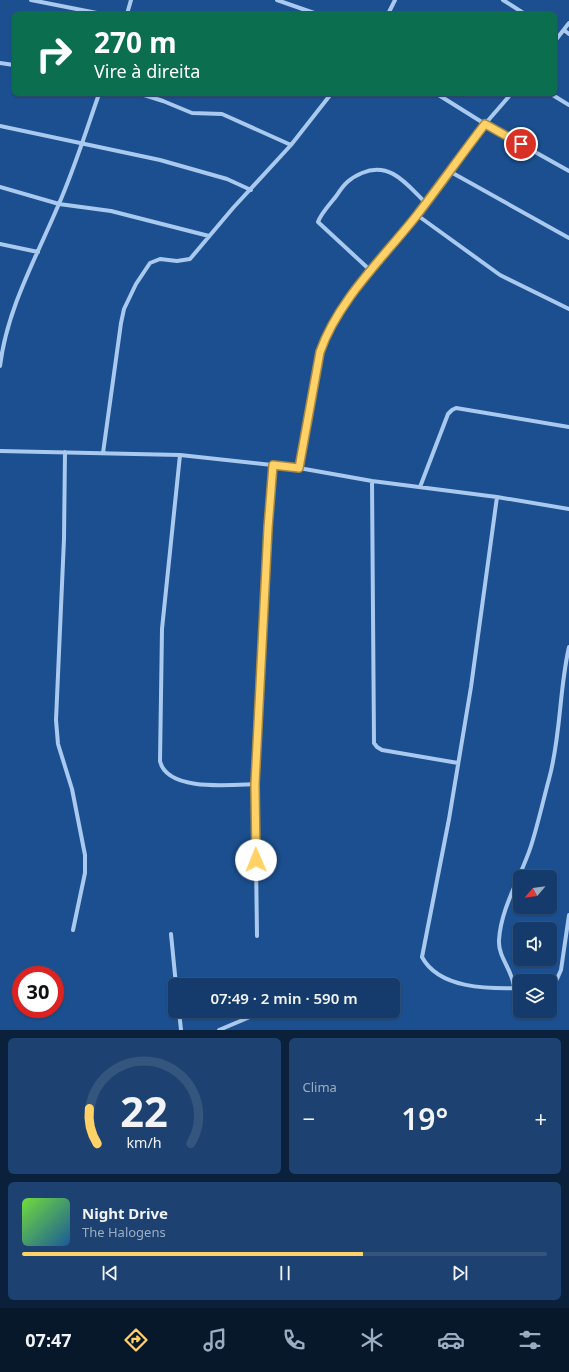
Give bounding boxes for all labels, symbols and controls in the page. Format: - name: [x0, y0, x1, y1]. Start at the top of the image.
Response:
- text: 270 m: [94, 23, 177, 61]
- icon: right: [28, 28, 80, 80]
- text: Vire à direita: [94, 59, 200, 83]
- pin: [504, 127, 538, 161]
- icon: arrive: [510, 133, 532, 155]
- position arrow: [235, 839, 277, 881]
- north arrow: [513, 870, 557, 914]
- map controls: [513, 870, 557, 1018]
- button: sound: [513, 922, 557, 966]
- speed limit sign: 30: [12, 966, 64, 1018]
- button: layers: [513, 974, 557, 1018]
- text: 07:49 · 2 min · 590 m: [210, 988, 358, 1008]
- text: Clima: [303, 1078, 337, 1096]
- text: 22: [120, 1083, 168, 1139]
- text: 19°: [401, 1098, 448, 1139]
- text: −: [303, 1103, 315, 1133]
- text: +: [534, 1103, 547, 1133]
- text: km/h: [127, 1133, 162, 1152]
- text: Night Drive: [82, 1203, 168, 1223]
- text: The Halogens: [82, 1223, 166, 1241]
- icon: previous: [99, 1262, 121, 1284]
- icon: pause: [274, 1262, 296, 1284]
- icon: next: [449, 1262, 471, 1284]
- icon: directions: [122, 1326, 150, 1354]
- icon: music: [201, 1326, 229, 1354]
- icon: phone: [280, 1326, 308, 1354]
- icon: climate: [358, 1326, 386, 1354]
- icon: car: [437, 1326, 465, 1354]
- icon: filters: [516, 1326, 544, 1354]
- text: 07:47: [25, 1328, 72, 1352]

